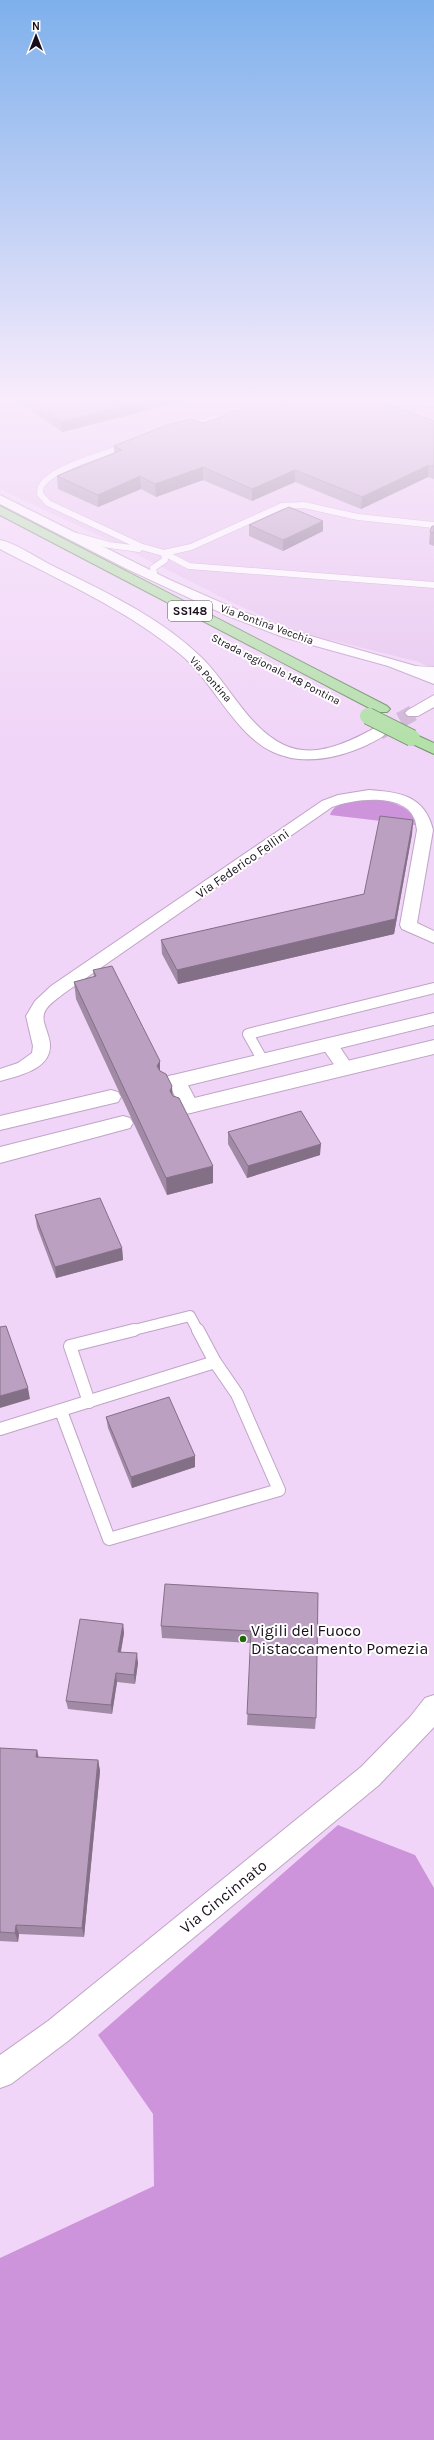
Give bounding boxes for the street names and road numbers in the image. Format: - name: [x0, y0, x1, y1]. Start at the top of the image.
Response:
- road number: SS148: [168, 601, 212, 621]
- street label: Via Pontina Vecchia: [218, 602, 315, 647]
- street label: Strada regionale 148 Pontina: [209, 631, 343, 708]
- street label: Via Pontina: [187, 654, 235, 705]
- street label: Via Federico Fellini: [193, 826, 292, 901]
- street label: Via Cincinnato: [176, 1855, 271, 1937]

